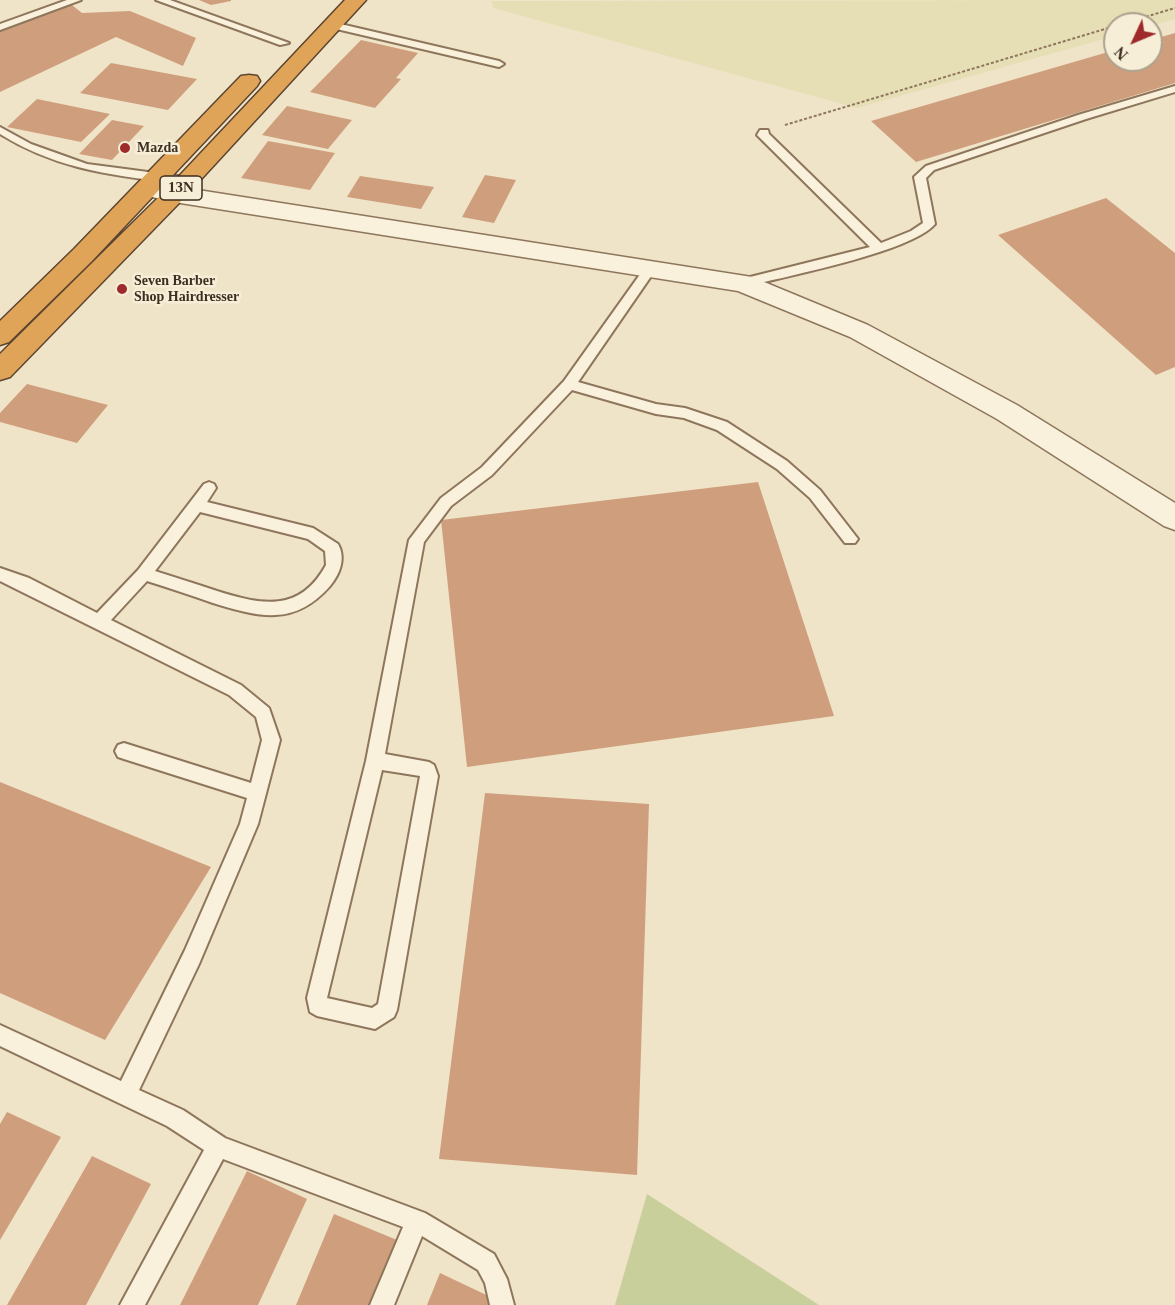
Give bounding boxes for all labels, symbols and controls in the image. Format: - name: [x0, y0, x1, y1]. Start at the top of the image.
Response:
- north arrow: [1103, 12, 1163, 72]
- text: N: [1111, 43, 1131, 64]
- place label: Mazda: [137, 140, 183, 156]
- marker: Mazda: [118, 141, 132, 155]
- road number: 13N: [160, 176, 202, 200]
- place label: Seven Barber Shop Hairdresser: [134, 273, 253, 306]
- marker: Seven Barber Shop Hairdresser: [115, 282, 129, 296]

